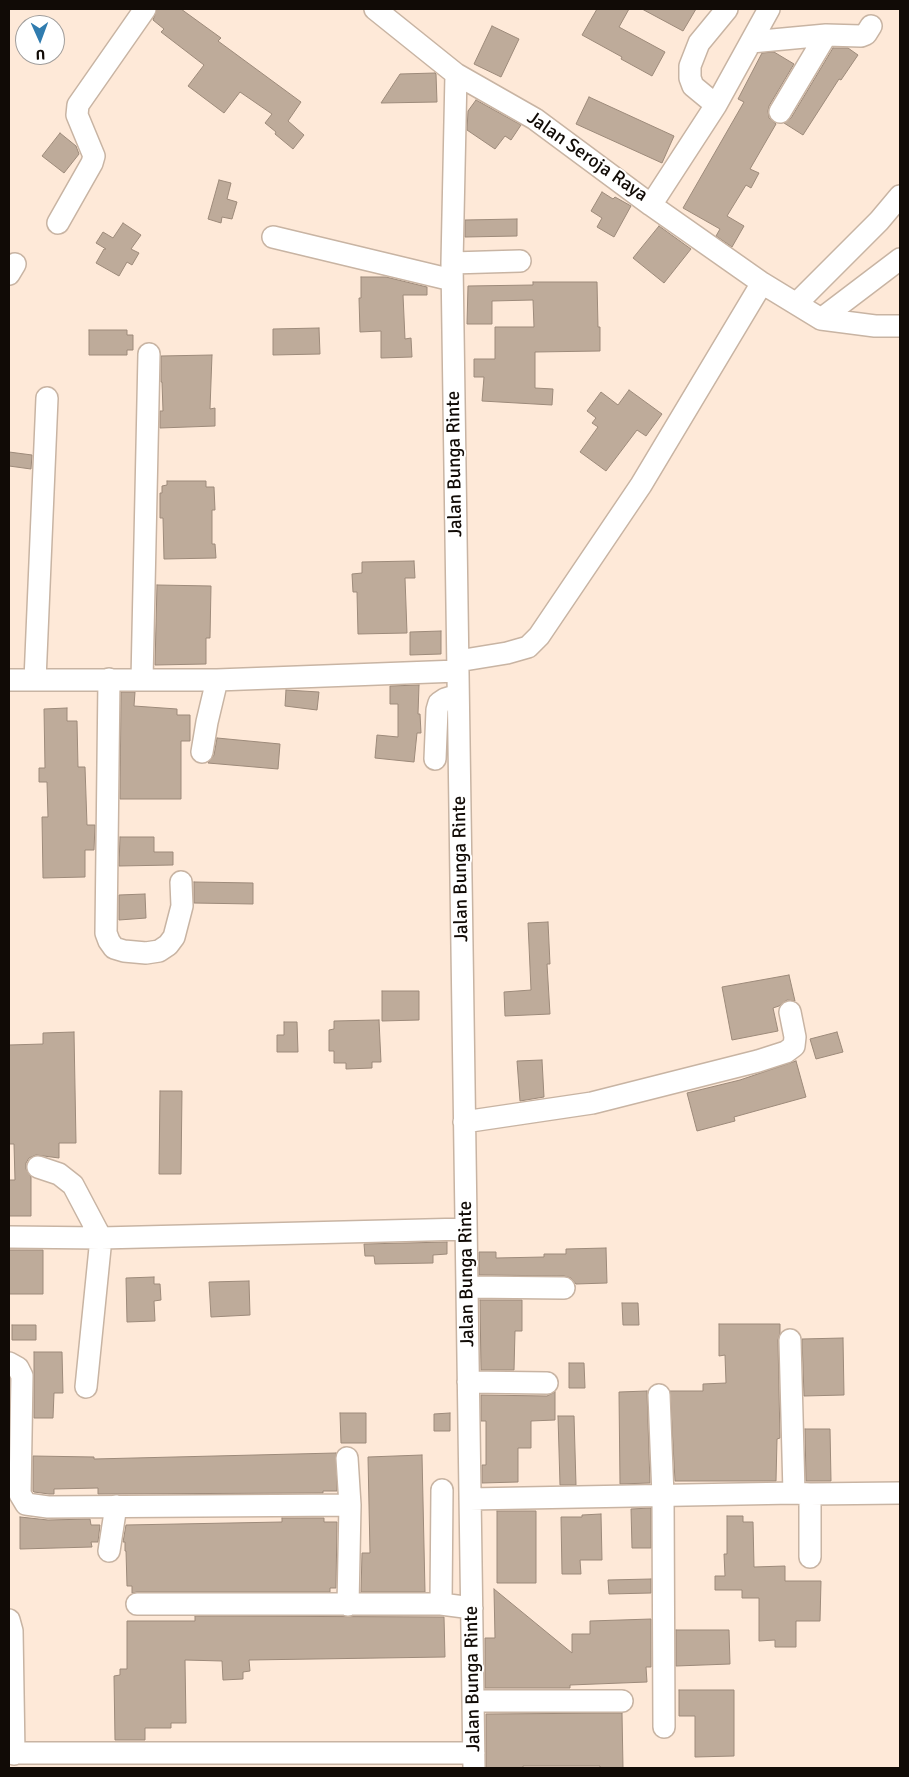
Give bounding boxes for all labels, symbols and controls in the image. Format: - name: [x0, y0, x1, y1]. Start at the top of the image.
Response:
- north arrow: [15, 15, 65, 65]
- text: U: [35, 46, 46, 63]
- street label: Jalan Seroja Raya: [522, 107, 652, 207]
- street label: Jalan Bunga Rinte: [442, 391, 468, 537]
- street label: Jalan Bunga Rinte: [448, 796, 474, 942]
- street label: Jalan Bunga Rinte: [454, 1201, 480, 1347]
- street label: Jalan Bunga Rinte: [460, 1606, 486, 1752]

